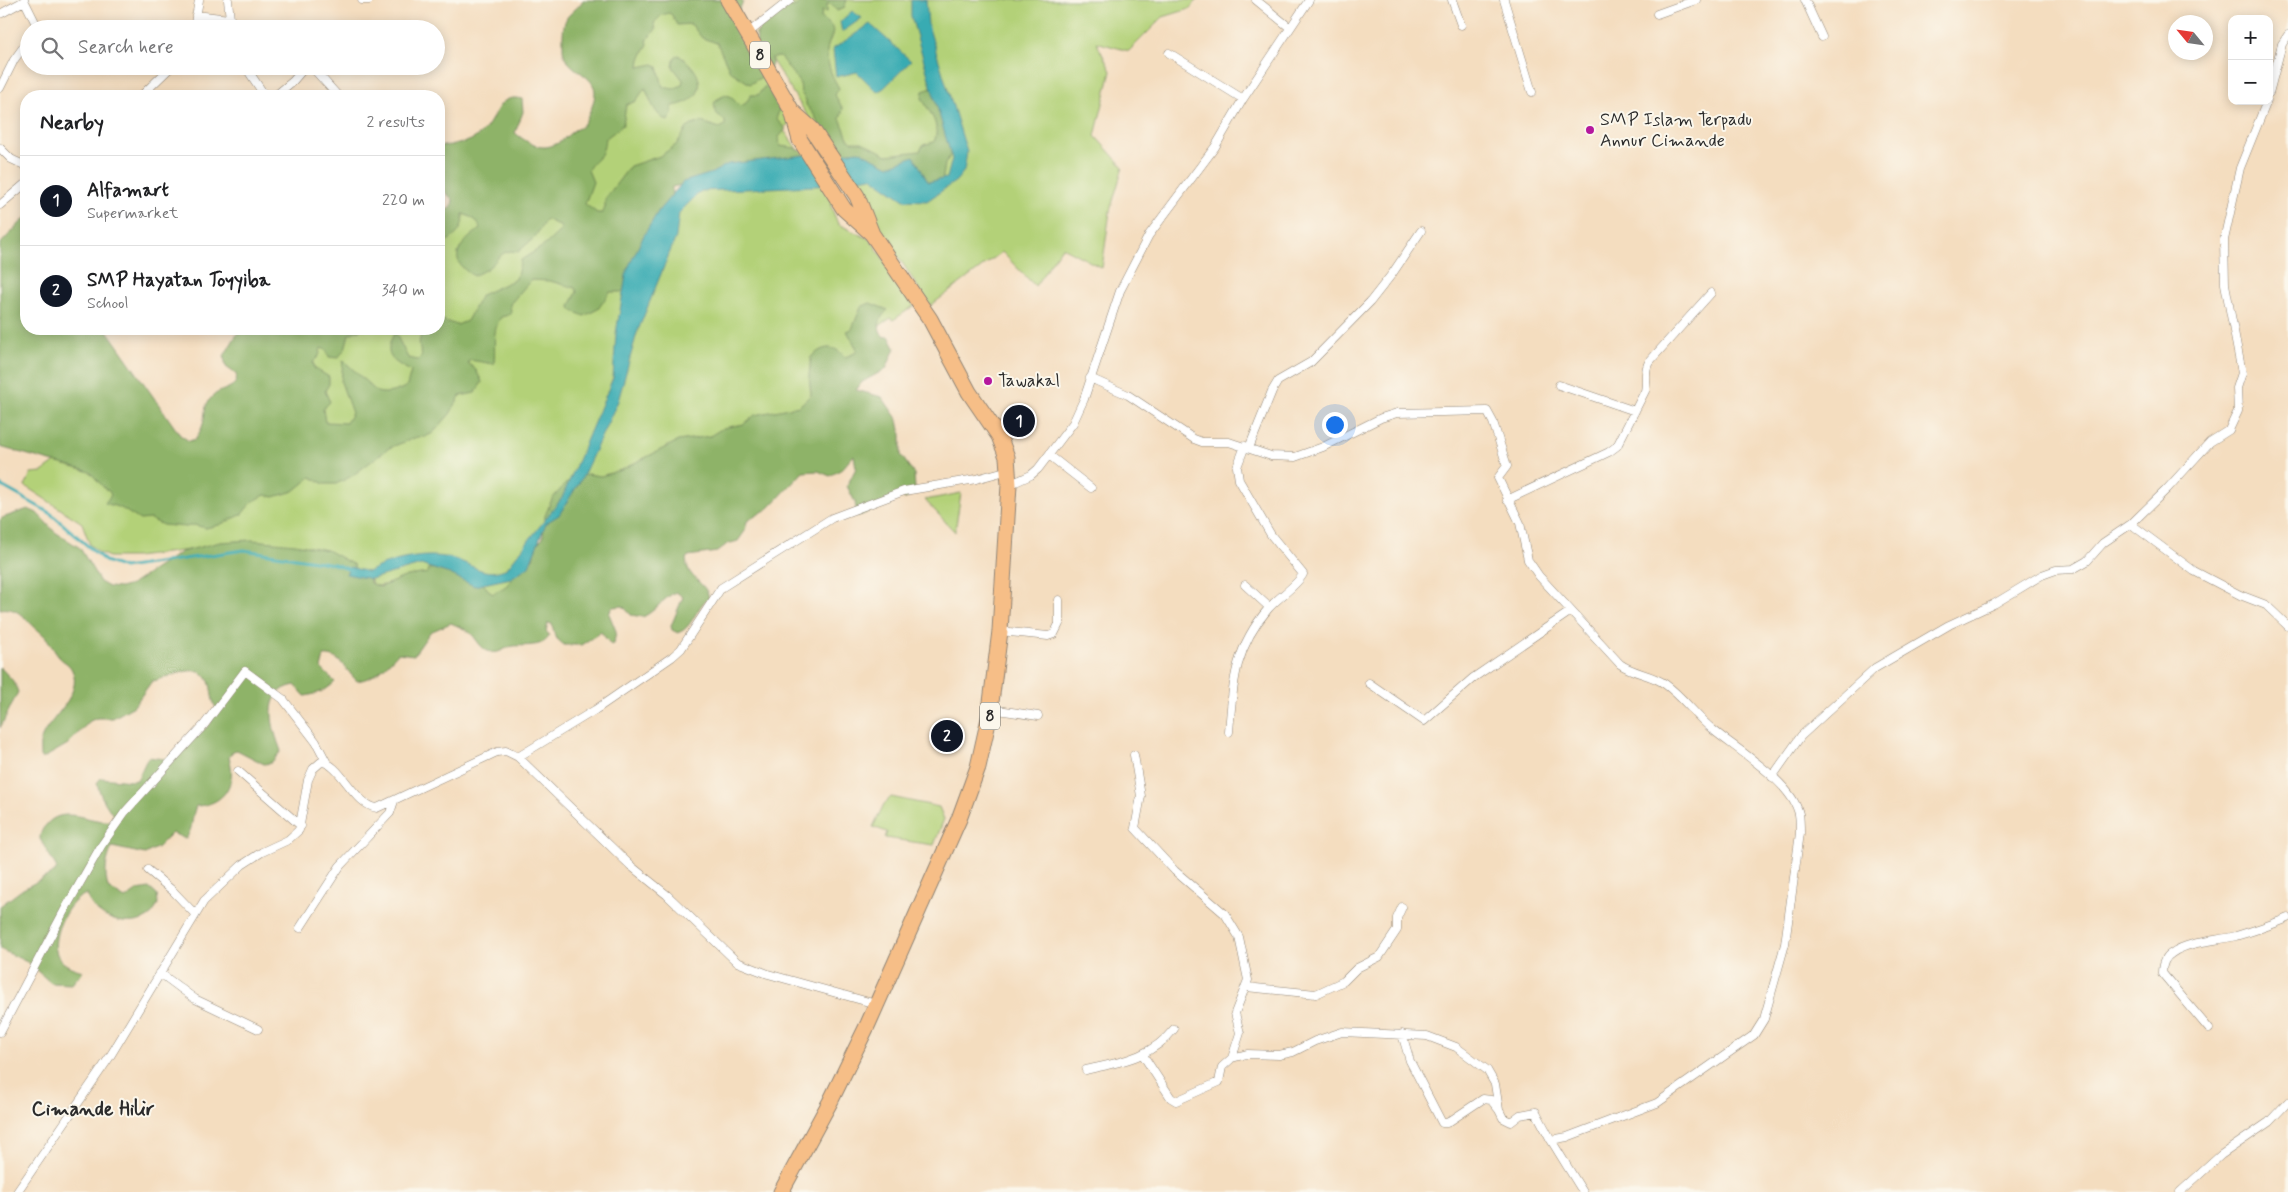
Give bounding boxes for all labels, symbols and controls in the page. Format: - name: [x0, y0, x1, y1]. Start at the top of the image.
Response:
- north arrow: [2168, 15, 2213, 60]
- map controls: [2228, 15, 2273, 105]
- button: +: [2228, 15, 2273, 60]
- search box: [20, 20, 445, 75]
- icon: search: [38, 34, 66, 62]
- text: Search here: [78, 35, 174, 60]
- road number: 8: [750, 42, 770, 68]
- button: −: [2228, 60, 2273, 105]
- place label: SMP Islam Terpadu Annur Cimande: [1600, 108, 1752, 153]
- text: Nearby: [40, 109, 104, 137]
- text: 2 results: [367, 112, 425, 133]
- marker: SMP Islam Terpadu Annur Cimande: [1584, 124, 1596, 136]
- text: Alfamart: [87, 178, 169, 203]
- text: 1: [52, 190, 60, 211]
- text: 220 m: [382, 190, 425, 211]
- text: Supermarket: [87, 203, 178, 224]
- text: SMP Hayatan Toyyiba: [87, 268, 270, 293]
- text: 2: [52, 280, 60, 301]
- text: 340 m: [381, 280, 425, 301]
- text: School: [87, 293, 128, 314]
- place label: Tawakal: [998, 369, 1060, 393]
- marker: Tawakal: [982, 375, 994, 387]
- pin: 1: [1003, 402, 1035, 440]
- your location: [1322, 412, 1348, 438]
- road number: 8: [980, 702, 1000, 729]
- pin: 2: [931, 717, 963, 755]
- district label: Cimande Hilir: [32, 1096, 155, 1123]

